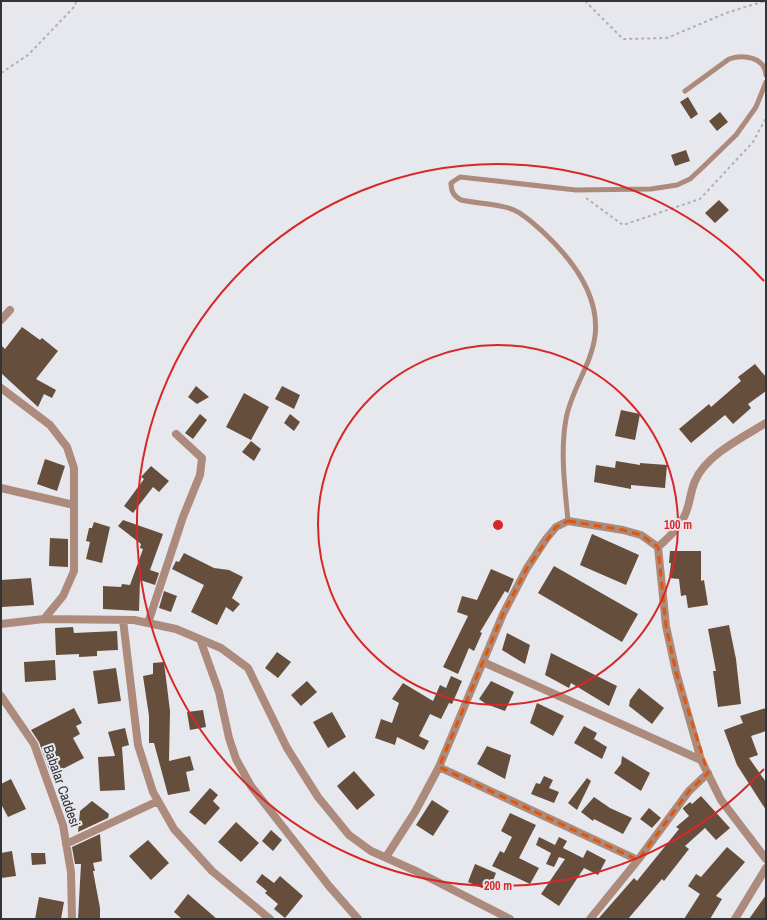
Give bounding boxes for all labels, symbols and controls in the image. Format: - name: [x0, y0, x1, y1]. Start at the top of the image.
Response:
- text: 100 m: [664, 517, 692, 533]
- centre of rings: [491, 518, 505, 532]
- street label: Babalar Caddesi: [40, 743, 84, 829]
- text: 200 m: [484, 878, 512, 894]

